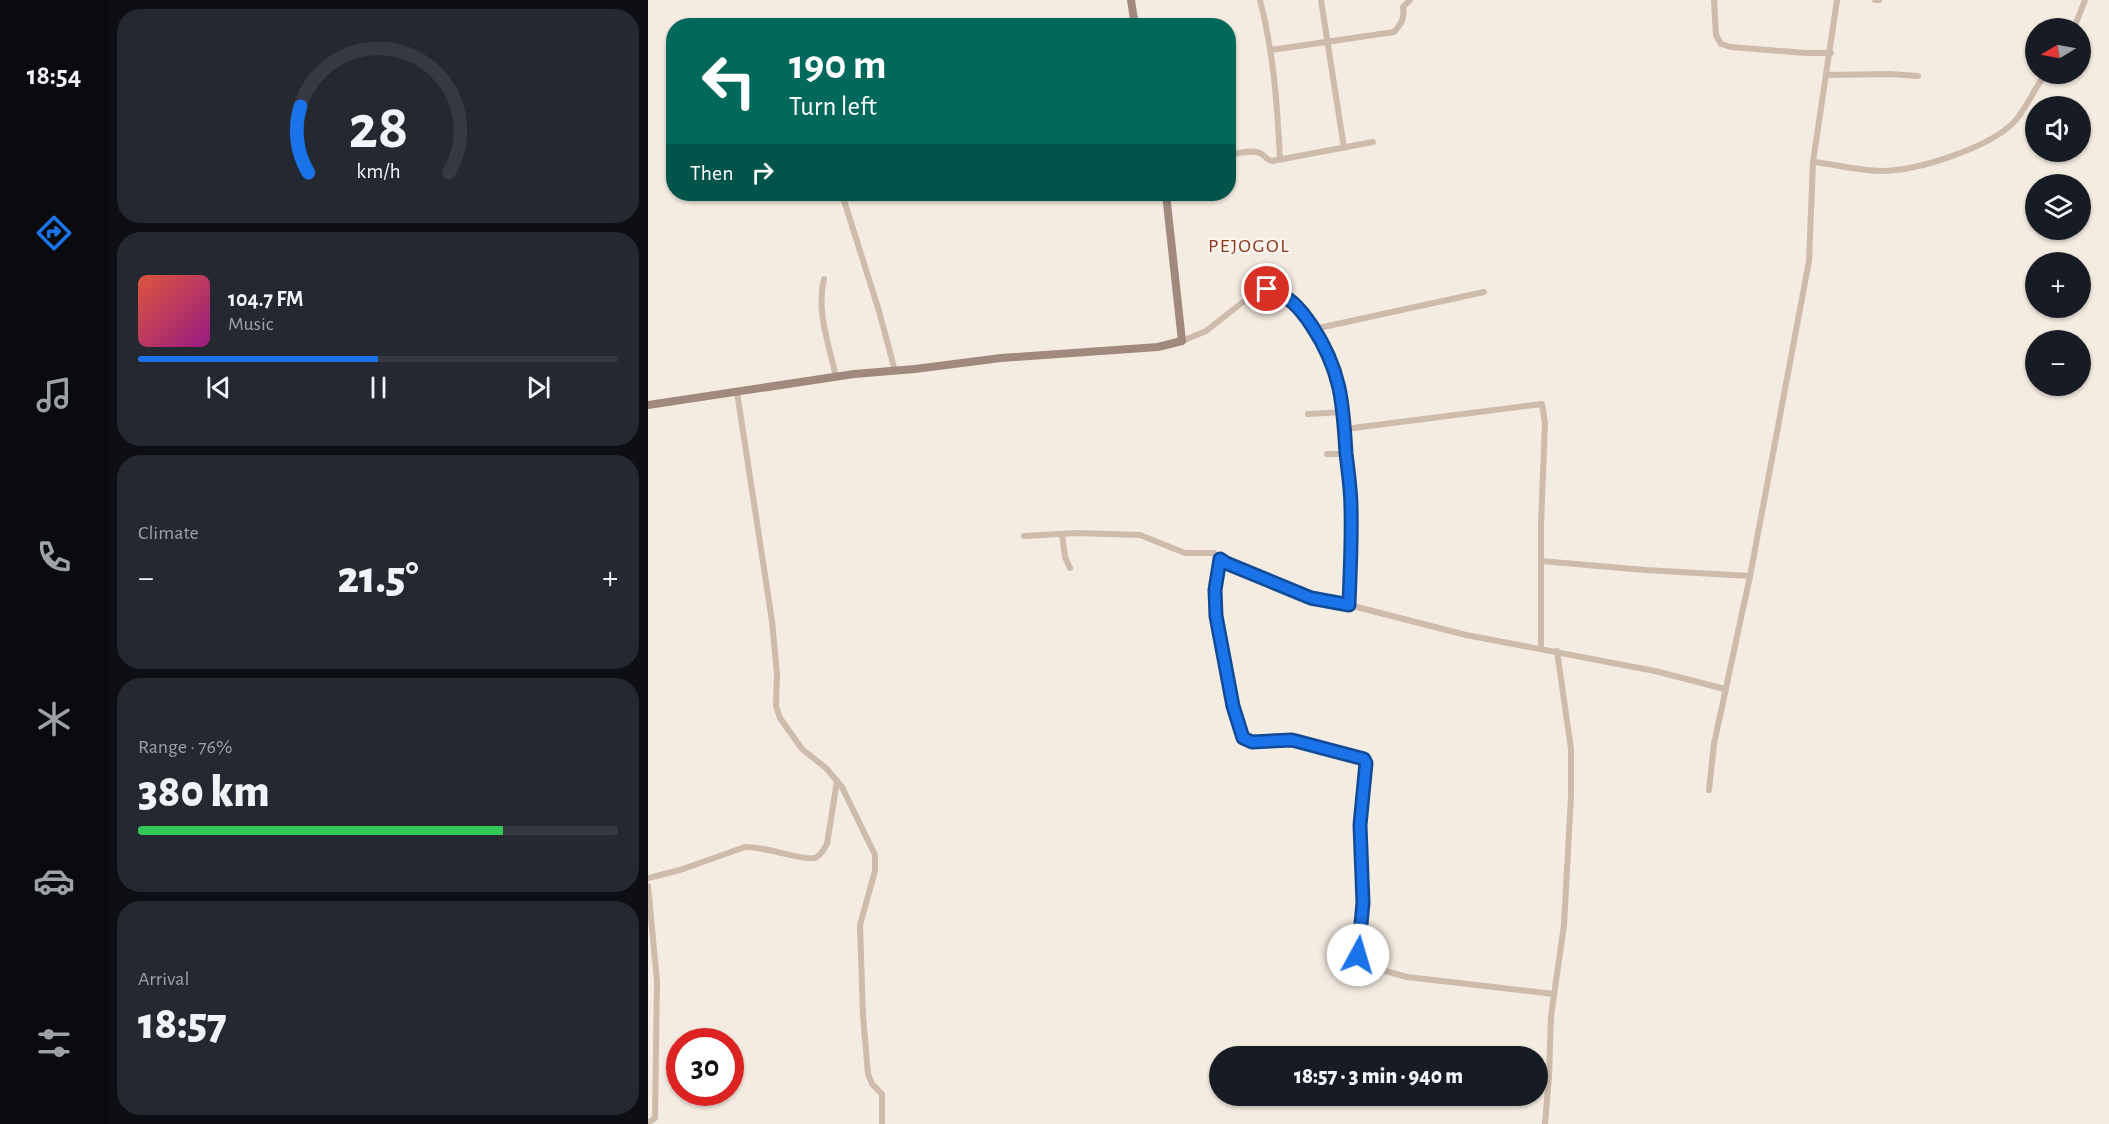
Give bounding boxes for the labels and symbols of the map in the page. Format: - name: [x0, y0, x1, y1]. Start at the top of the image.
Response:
- north arrow: [2025, 18, 2091, 84]
- district label: PEJOGOL: [1208, 236, 1290, 256]
- pin: [1241, 263, 1292, 314]
- position arrow: [1326, 923, 1390, 987]
- speed limit sign: 30: [666, 1028, 744, 1106]

